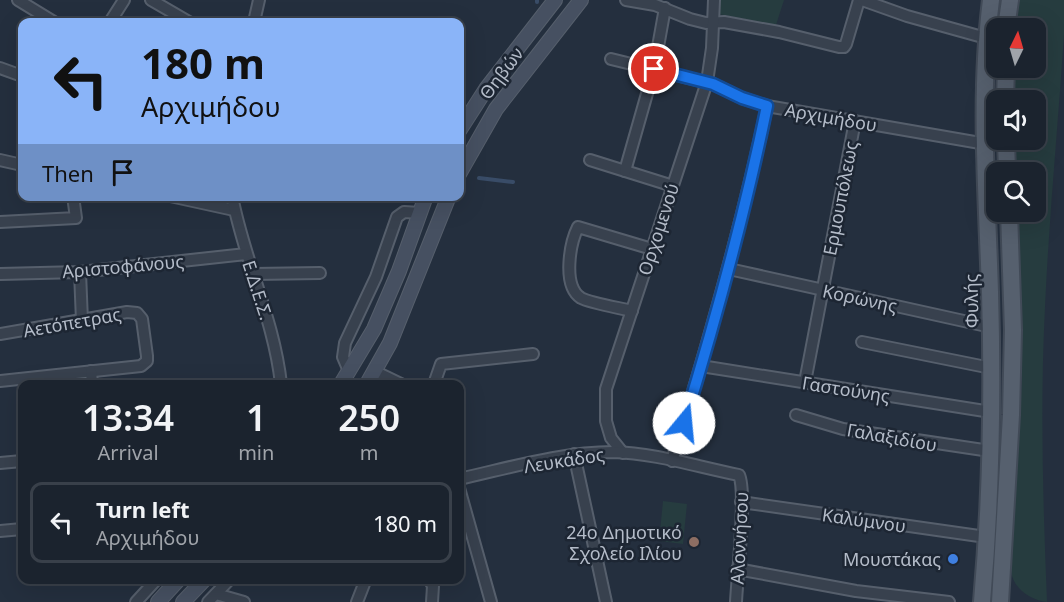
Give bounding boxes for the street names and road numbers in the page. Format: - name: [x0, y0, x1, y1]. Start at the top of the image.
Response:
- street label: Θηβών: [474, 42, 528, 104]
- street label: Αρχιμήδου: [783, 97, 879, 137]
- street label: Ερμουπόλεως: [817, 138, 863, 257]
- street label: Ορχομενού: [632, 180, 684, 278]
- street label: Αριστοφάνους: [61, 249, 185, 283]
- street label: Ε.Δ.Ε.Σ.: [237, 257, 279, 323]
- street label: Φυλής: [959, 273, 983, 328]
- street label: Κορώνης: [820, 278, 900, 318]
- street label: Αετόπετρας: [21, 302, 123, 342]
- street label: Γαστούνης: [800, 370, 892, 408]
- street label: Γαλαξιδίου: [845, 417, 939, 457]
- street label: Λευκάδος: [522, 442, 606, 478]
- street label: Αλοννήσου: [725, 491, 753, 585]
- street label: Καλύμνου: [821, 502, 907, 538]

